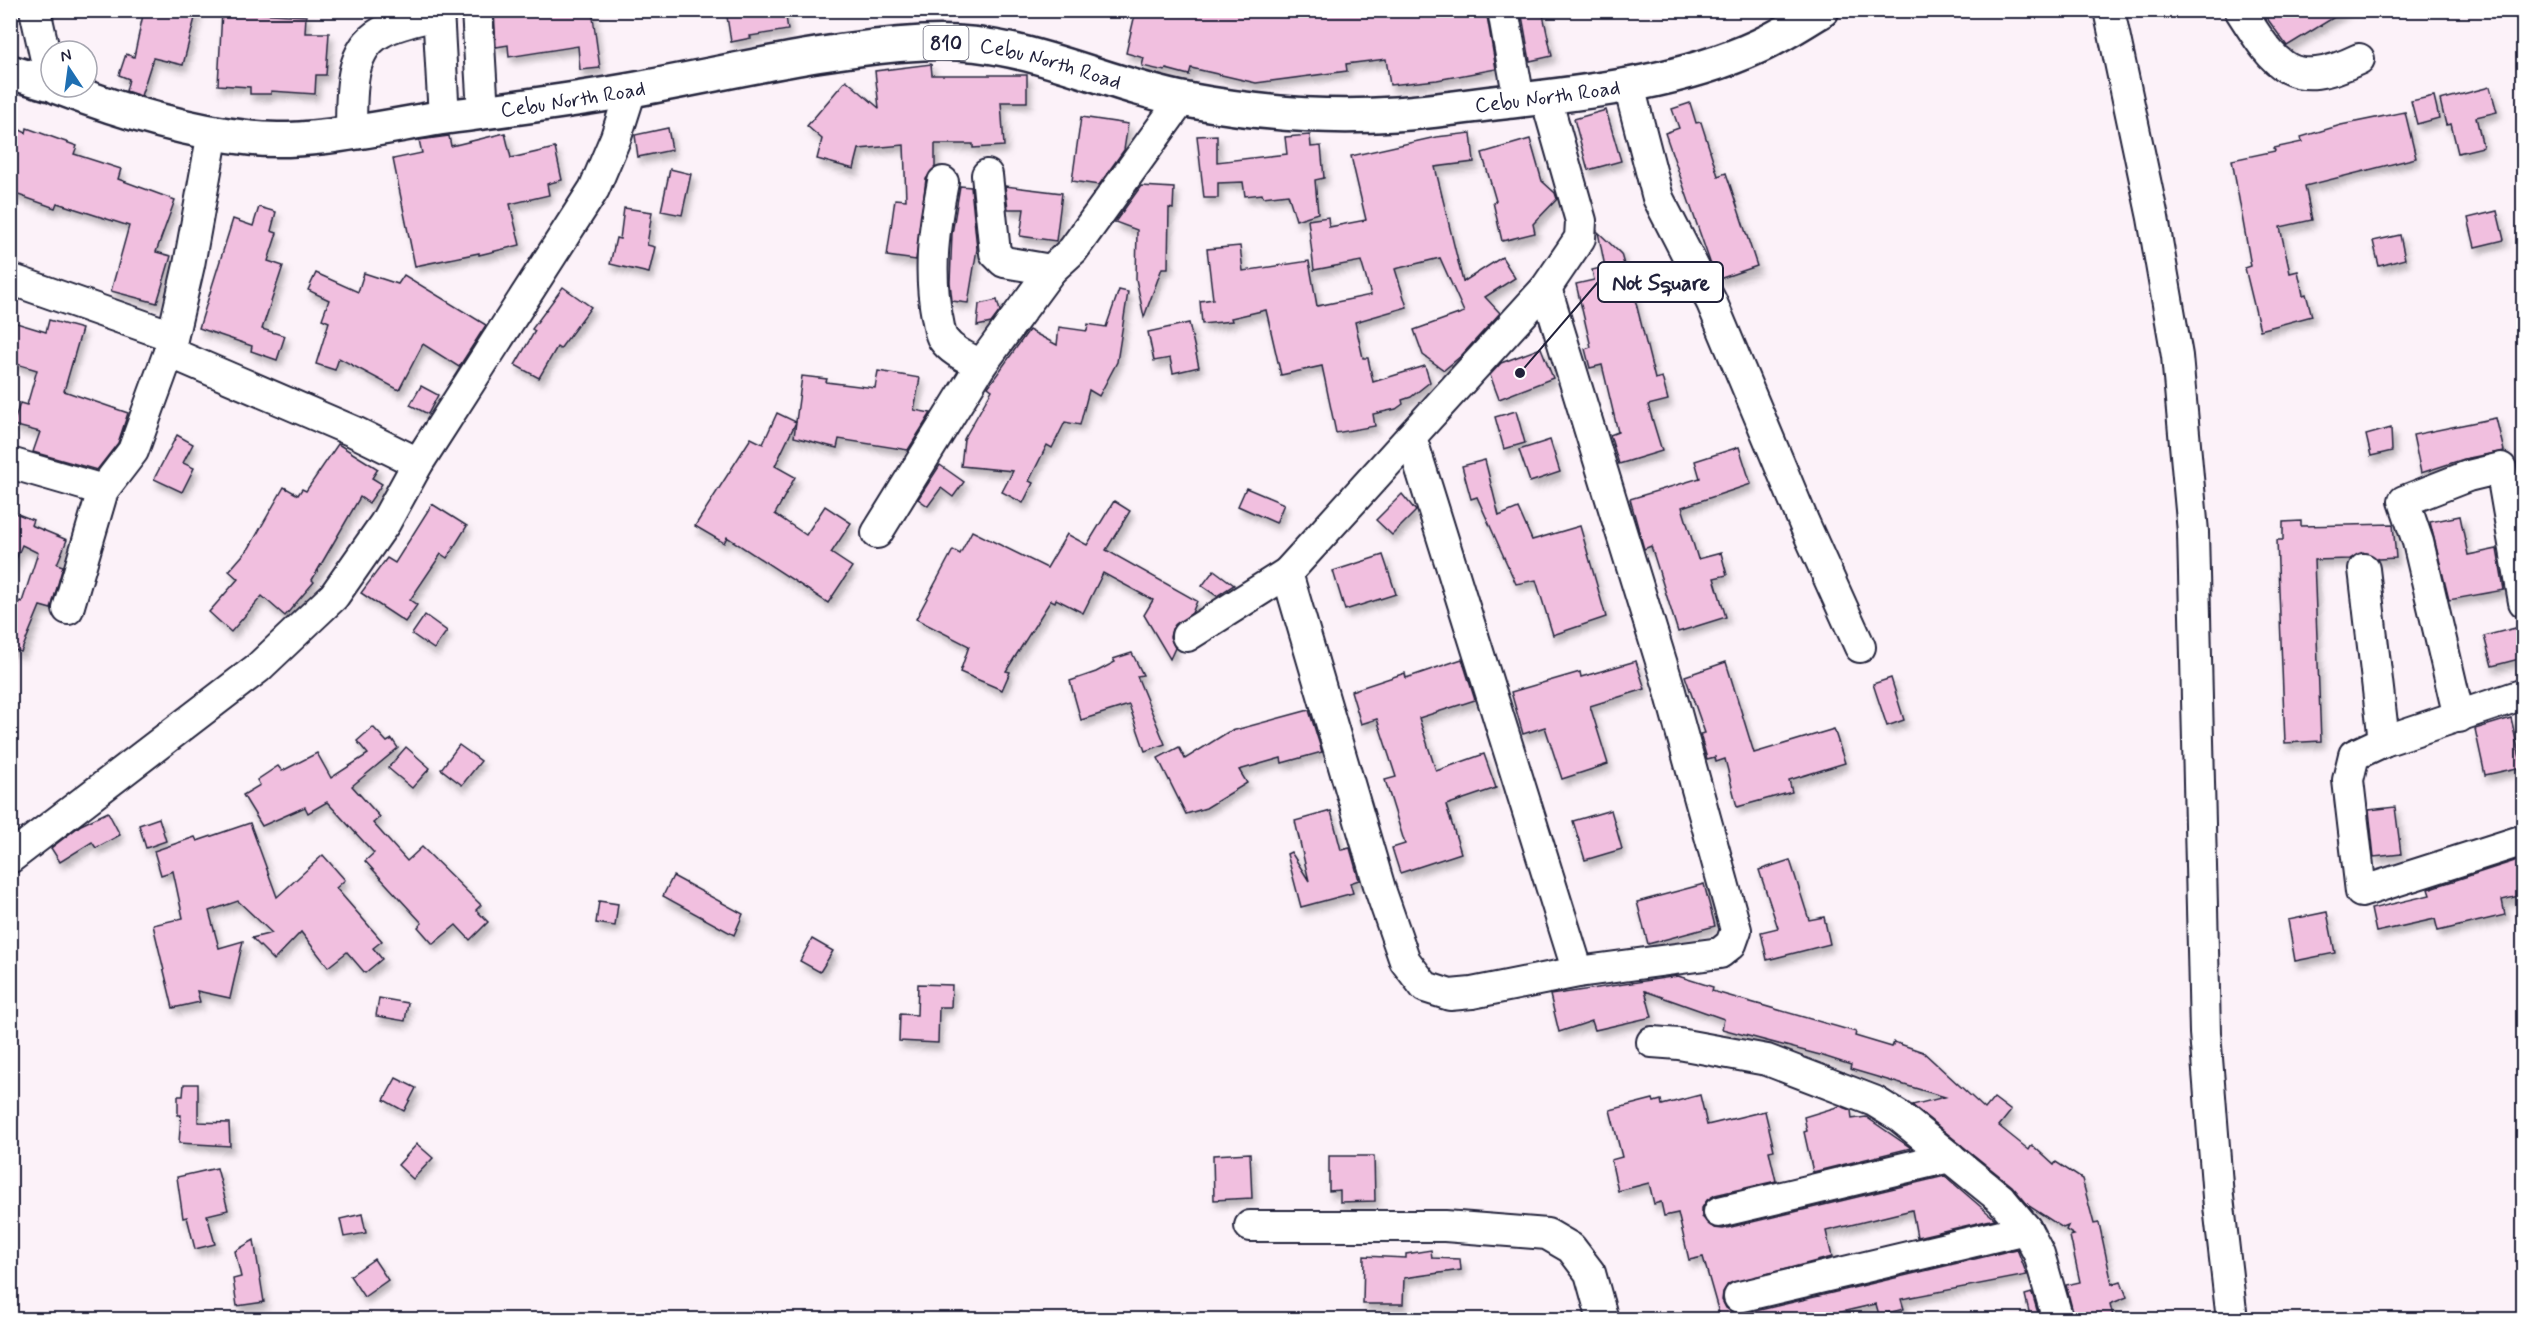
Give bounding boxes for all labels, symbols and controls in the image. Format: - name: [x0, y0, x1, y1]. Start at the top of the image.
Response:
- road number: 810: [924, 26, 968, 60]
- street label: Cebu North Road: [978, 32, 1125, 97]
- north arrow: [39, 39, 99, 99]
- text: N: [58, 44, 74, 67]
- street label: Cebu North Road: [1473, 74, 1622, 120]
- street label: Cebu North Road: [499, 75, 648, 125]
- callout: Not Square: [1598, 262, 1723, 302]
- text: Not Square: [1612, 270, 1711, 298]

